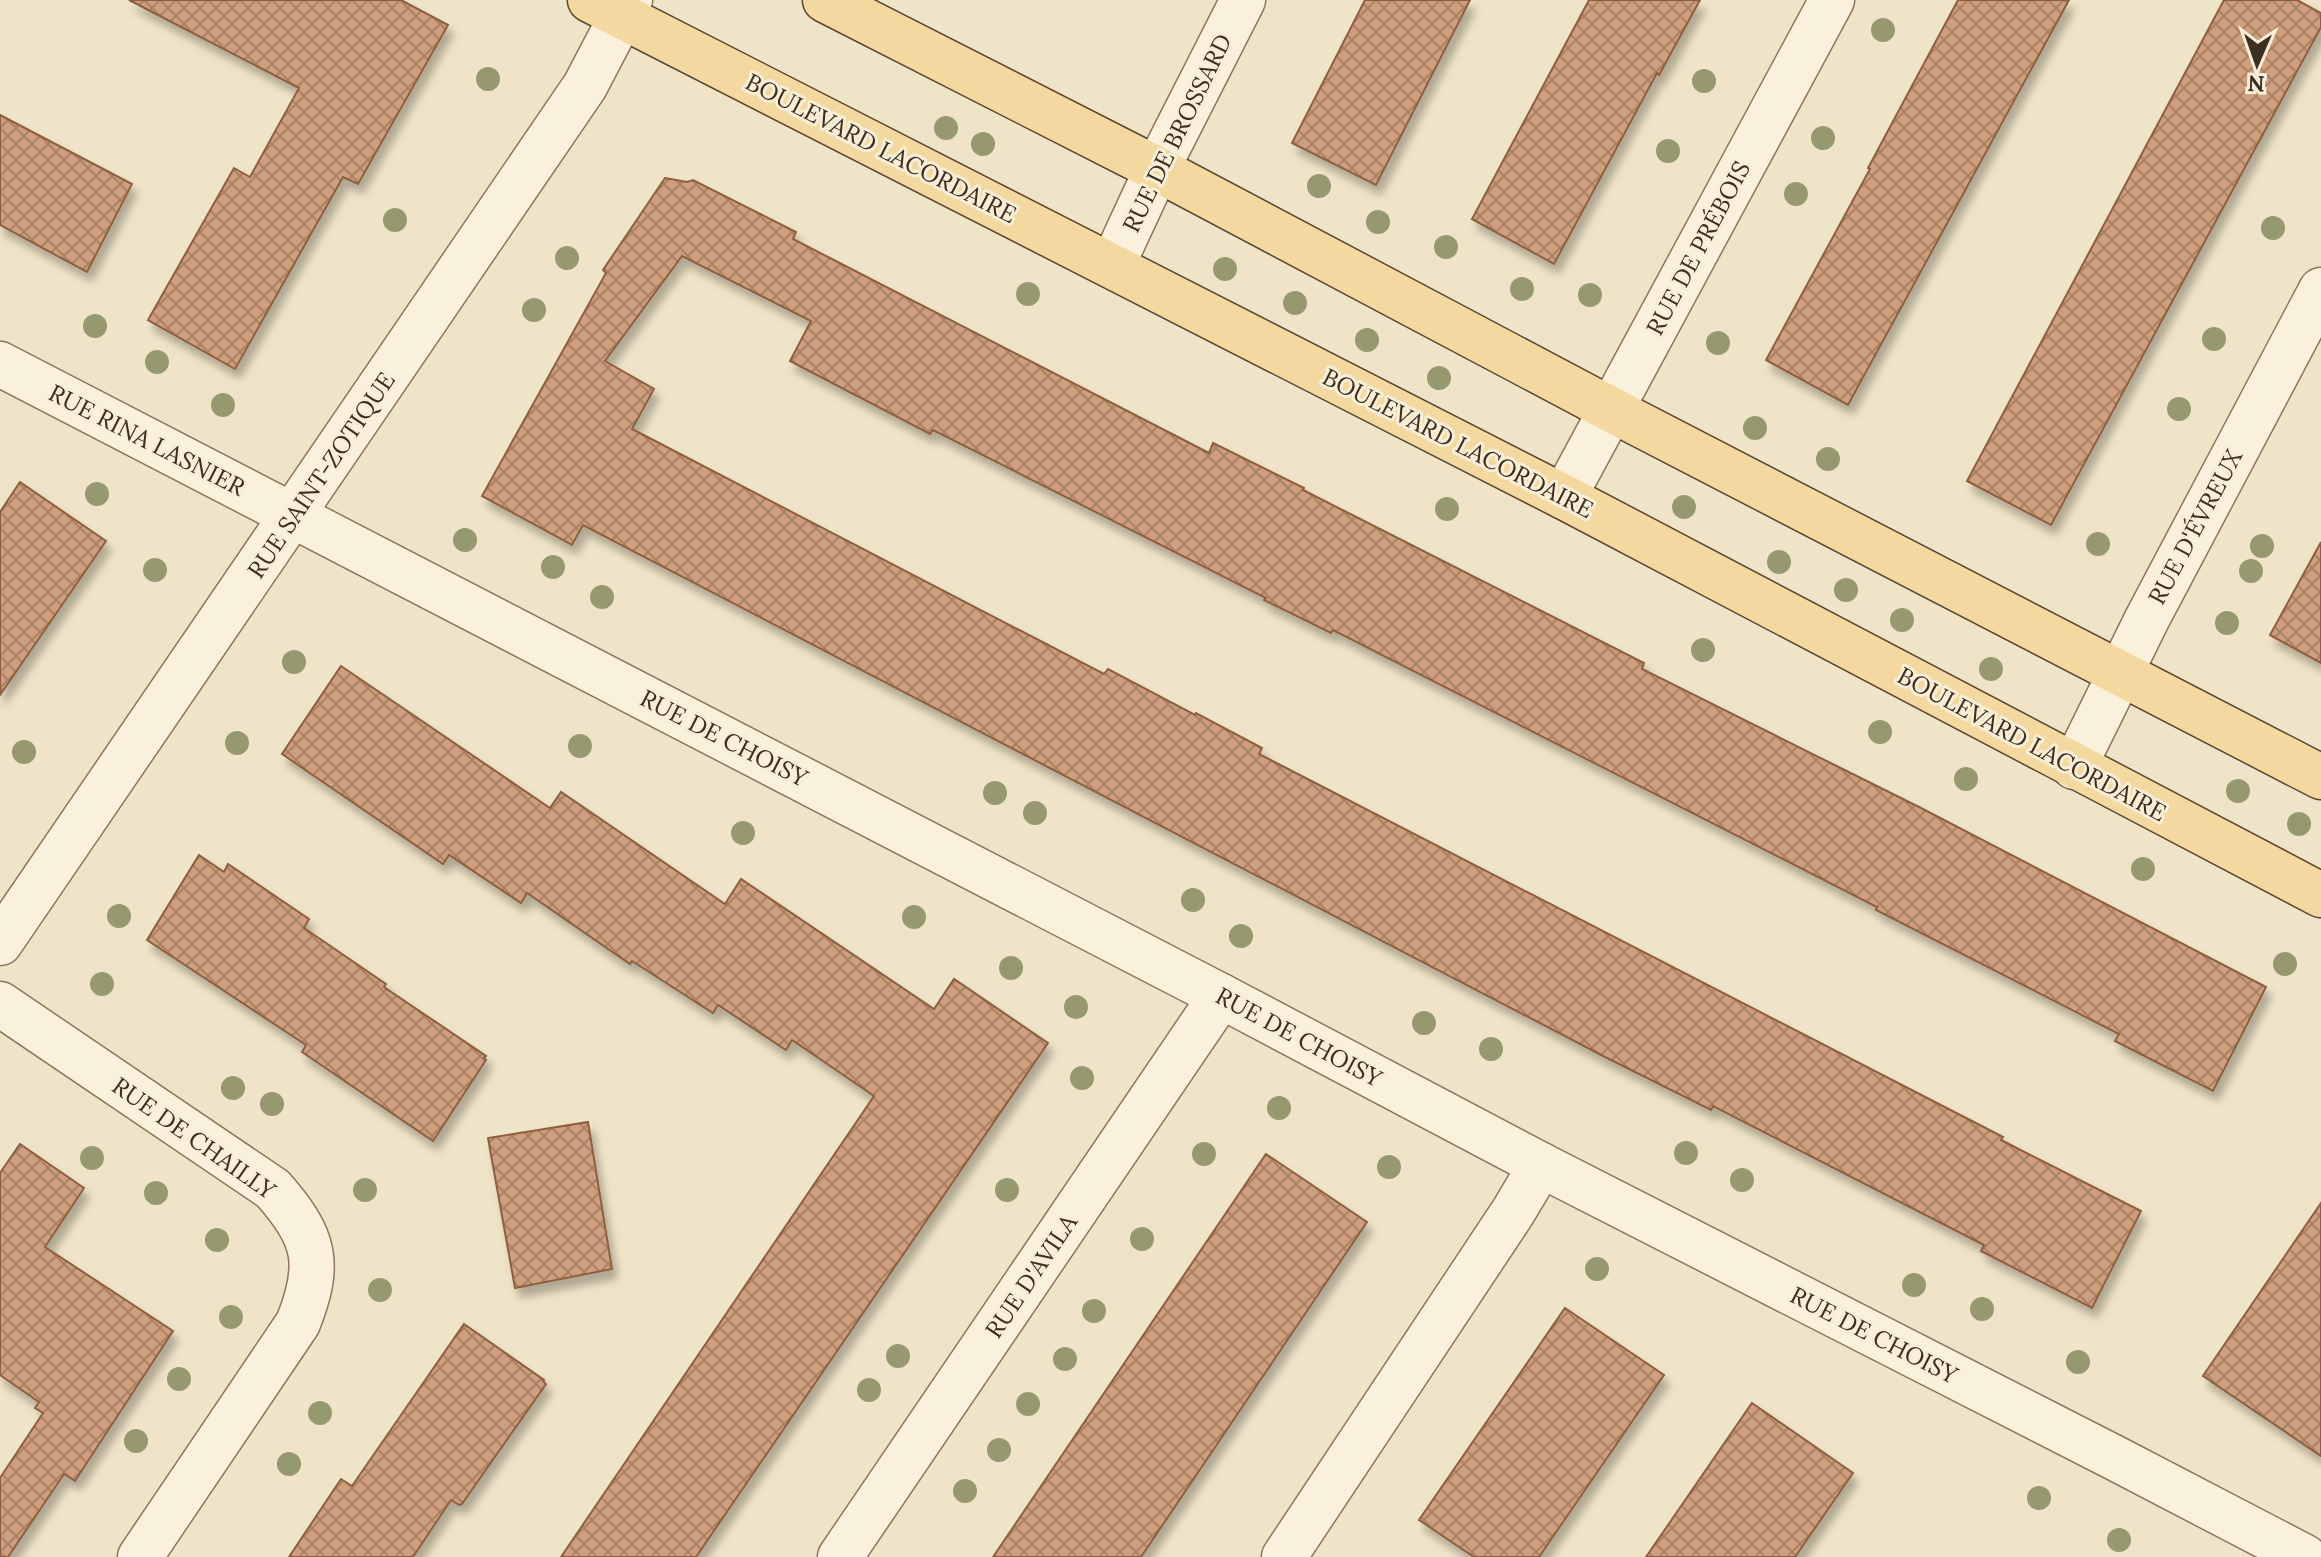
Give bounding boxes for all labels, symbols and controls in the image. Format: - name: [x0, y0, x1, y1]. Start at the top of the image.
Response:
- north arrow: [2217, 24, 2297, 104]
- street label: RUE DE BROSSARD: [1115, 29, 1239, 237]
- street label: BOULEVARD LACORDAIRE: [740, 66, 1022, 230]
- text: N: [2247, 70, 2265, 98]
- street label: RUE DE PRÉBOIS: [1639, 156, 1757, 340]
- street label: BOULEVARD LACORDAIRE: [1317, 361, 1599, 525]
- street label: RUE SAINT-ZOTIQUE: [240, 366, 402, 584]
- street label: RUE RINA LASNIER: [44, 377, 251, 503]
- street label: RUE D'ÉVREUX: [2141, 444, 2249, 610]
- street label: BOULEVARD LACORDAIRE: [1892, 660, 2172, 828]
- street label: RUE DE CHOISY: [635, 682, 814, 794]
- street label: RUE DE CHOISY: [1210, 980, 1388, 1094]
- street label: RUE DE CHAILLY: [106, 1070, 282, 1206]
- street label: RUE D'AVILA: [978, 1207, 1084, 1344]
- street label: RUE DE CHOISY: [1785, 1279, 1964, 1391]

